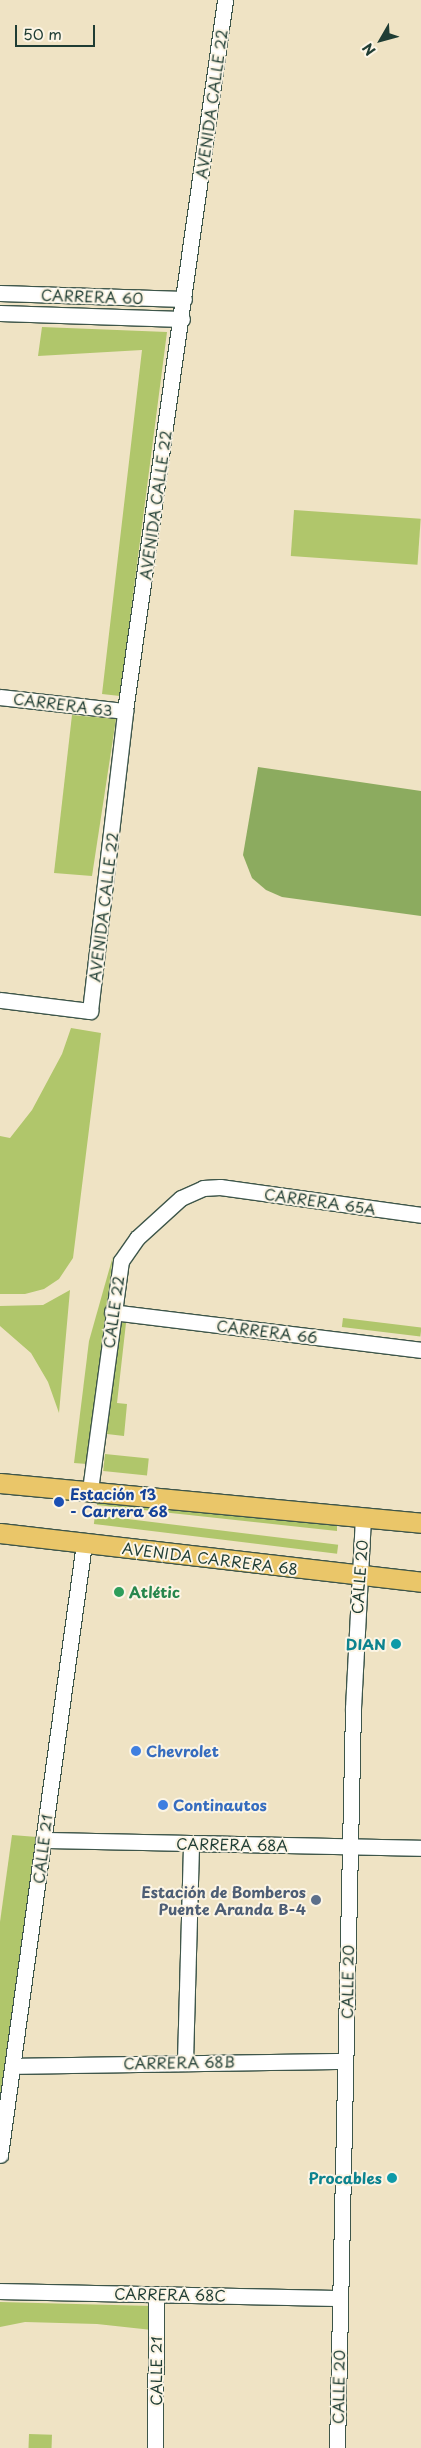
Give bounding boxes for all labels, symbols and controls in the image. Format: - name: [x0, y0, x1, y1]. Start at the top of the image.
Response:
- scale bar: [18, 15, 98, 47]
- north arrow: [356, 15, 406, 65]
- text: 50 m: [23, 22, 62, 45]
- street label: AVENIDA CALLE 22: [192, 29, 230, 179]
- text: N: [357, 39, 380, 60]
- street label: CARRERA 60: [41, 285, 143, 307]
- street label: AVENIDA CALLE 22: [136, 430, 174, 580]
- street label: CARRERA 63: [12, 689, 114, 719]
- street label: AVENIDA CALLE 22: [85, 832, 121, 982]
- street label: CARRERA 65A: [264, 1184, 376, 1218]
- street label: CALLE 22: [99, 1274, 127, 1350]
- street label: CARRERA 66: [216, 1316, 318, 1346]
- place label: Estación 13 - Carrera 68: [70, 1484, 169, 1519]
- marker: Estación 13 - Carrera 68: [52, 1495, 66, 1509]
- street label: AVENIDA CARRERA 68: [122, 1538, 298, 1578]
- street label: CALLE 20: [347, 1539, 371, 1615]
- place label: Atlétic: [129, 1583, 180, 1601]
- marker: Atlétic: [113, 1586, 125, 1598]
- place label: DIAN: [346, 1635, 386, 1653]
- marker: DIAN: [390, 1638, 402, 1650]
- place label: Chevrolet: [146, 1742, 219, 1760]
- marker: Chevrolet: [130, 1745, 142, 1757]
- place label: Continautos: [173, 1796, 267, 1814]
- marker: Continautos: [157, 1799, 169, 1811]
- street label: CALLE 21: [29, 1812, 55, 1886]
- street label: CARRERA 68A: [176, 1834, 288, 1854]
- place label: Estación de Bomberos Puente Aranda B-4: [140, 1882, 306, 1917]
- marker: Estación de Bomberos Puente Aranda B-4: [310, 1894, 322, 1906]
- street label: CALLE 20: [337, 1944, 357, 2020]
- street label: CARRERA 68B: [123, 2052, 235, 2072]
- place label: Procables: [308, 2169, 382, 2187]
- marker: Procables: [386, 2172, 398, 2184]
- street label: CARRERA 68C: [114, 2284, 226, 2304]
- street label: CALLE 21: [147, 2335, 165, 2407]
- street label: CALLE 20: [328, 2349, 348, 2425]

